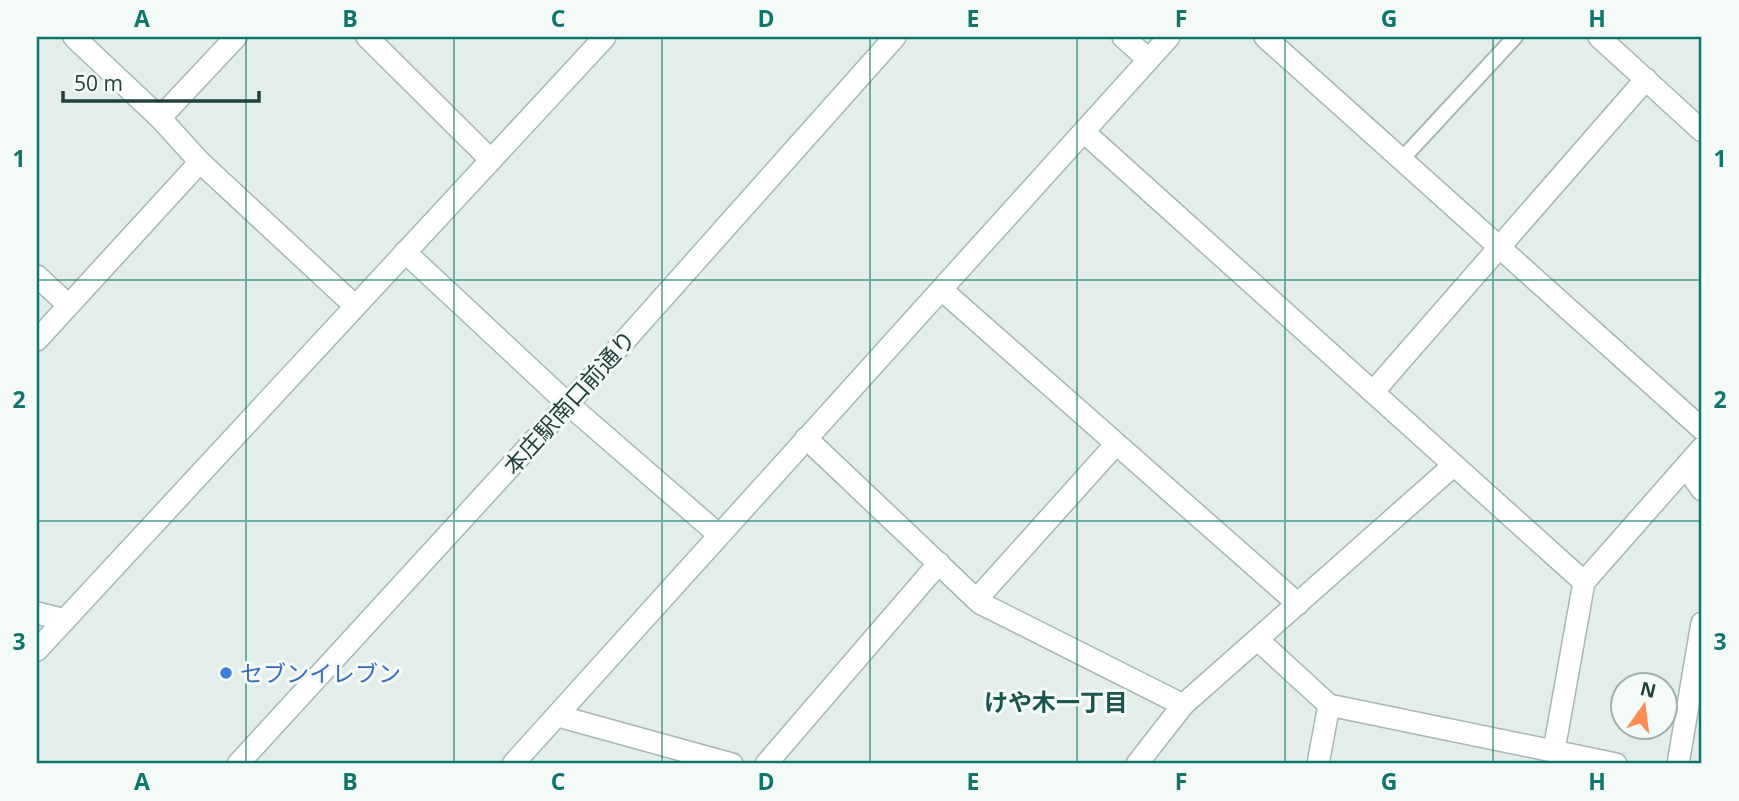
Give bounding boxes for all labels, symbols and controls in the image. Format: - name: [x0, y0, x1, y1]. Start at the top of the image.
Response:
- text: A: [134, 2, 150, 34]
- text: B: [342, 2, 358, 34]
- text: C: [551, 2, 565, 34]
- text: D: [757, 2, 775, 34]
- text: E: [967, 2, 979, 34]
- text: F: [1175, 2, 1187, 34]
- text: G: [1381, 2, 1397, 34]
- text: H: [1588, 2, 1606, 34]
- scale bar: [63, 60, 259, 104]
- text: 50 m: [74, 69, 123, 97]
- text: 1: [12, 142, 26, 174]
- text: 1: [1713, 142, 1727, 174]
- street label: 本庄駅南口前通り: [496, 323, 642, 481]
- text: 2: [12, 383, 26, 415]
- text: 2: [1713, 383, 1727, 415]
- text: 3: [12, 625, 26, 657]
- text: 3: [1713, 625, 1727, 657]
- place label: セブンイレブン: [240, 657, 401, 689]
- marker: セブンイレブン: [218, 665, 234, 681]
- north arrow: [1610, 672, 1680, 742]
- text: N: [1637, 675, 1659, 704]
- district label: けや木一丁目: [984, 685, 1128, 718]
- text: A: [134, 765, 150, 797]
- text: B: [342, 765, 358, 797]
- text: C: [551, 765, 565, 797]
- text: D: [757, 765, 775, 797]
- text: E: [967, 765, 979, 797]
- text: F: [1175, 765, 1187, 797]
- text: G: [1381, 765, 1397, 797]
- text: H: [1588, 765, 1606, 797]

